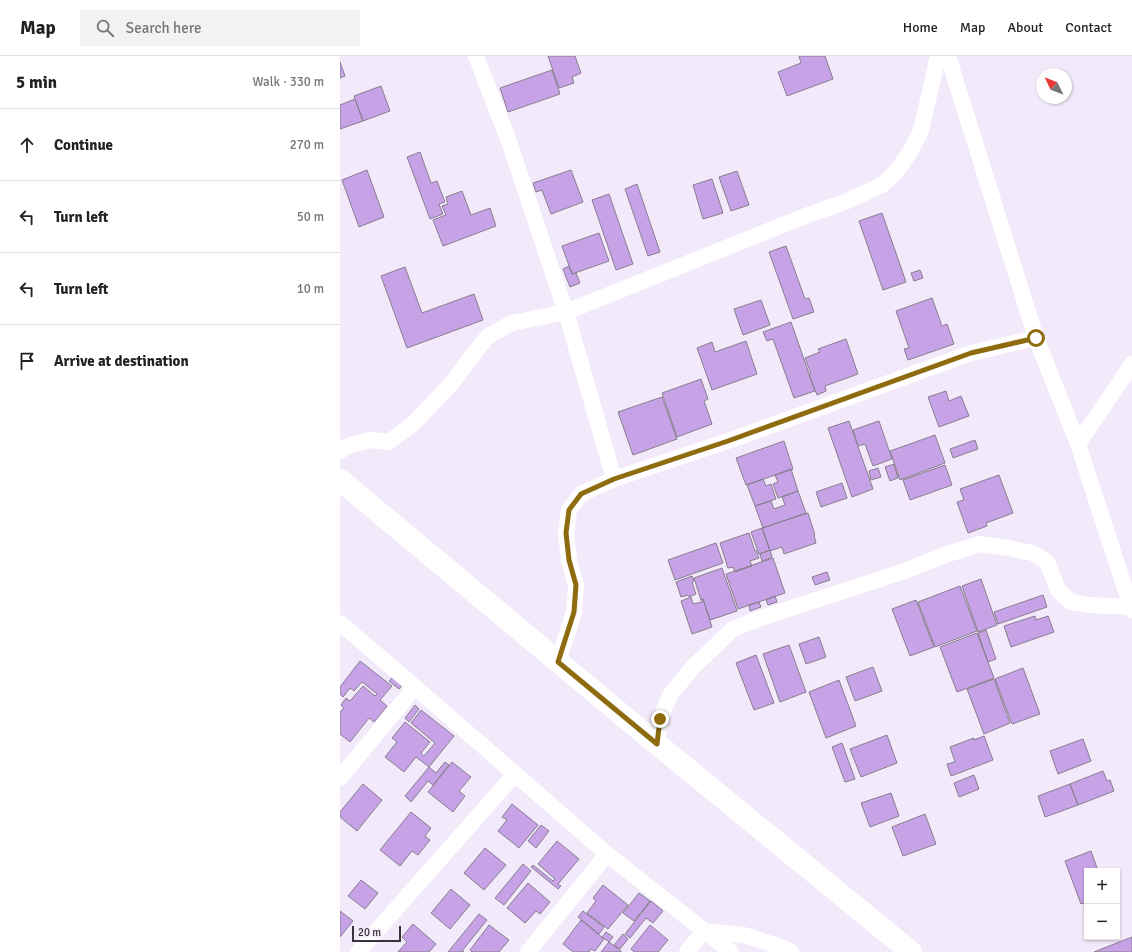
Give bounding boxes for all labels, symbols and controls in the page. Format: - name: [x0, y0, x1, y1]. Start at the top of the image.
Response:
- search box: [80, 10, 360, 46]
- text: Map: [20, 16, 56, 40]
- icon: search: [94, 17, 116, 39]
- text: Search here: [126, 19, 201, 37]
- text: Home: [903, 19, 938, 36]
- text: Map: [960, 19, 985, 36]
- text: About: [1007, 19, 1043, 36]
- text: Contact: [1065, 19, 1112, 36]
- north arrow: [1036, 68, 1072, 104]
- text: 5 min: [16, 72, 57, 93]
- text: Walk · 330 m: [253, 74, 324, 90]
- icon: ahead: [16, 134, 38, 156]
- text: Continue: [54, 136, 113, 154]
- text: 270 m: [290, 137, 324, 153]
- icon: left: [16, 206, 38, 228]
- text: Turn left: [54, 208, 108, 226]
- text: 50 m: [297, 209, 324, 225]
- icon: left: [16, 278, 38, 300]
- text: Turn left: [54, 280, 108, 298]
- text: 10 m: [297, 281, 324, 297]
- route start: [1027, 329, 1045, 347]
- icon: arrive: [16, 350, 38, 372]
- text: Arrive at destination: [54, 352, 189, 370]
- route end: [651, 710, 669, 728]
- map controls: [1084, 868, 1120, 940]
- button: +: [1084, 868, 1120, 904]
- button: −: [1084, 904, 1120, 940]
- scale bar: [352, 924, 401, 943]
- text: 20 m: [358, 926, 381, 939]

